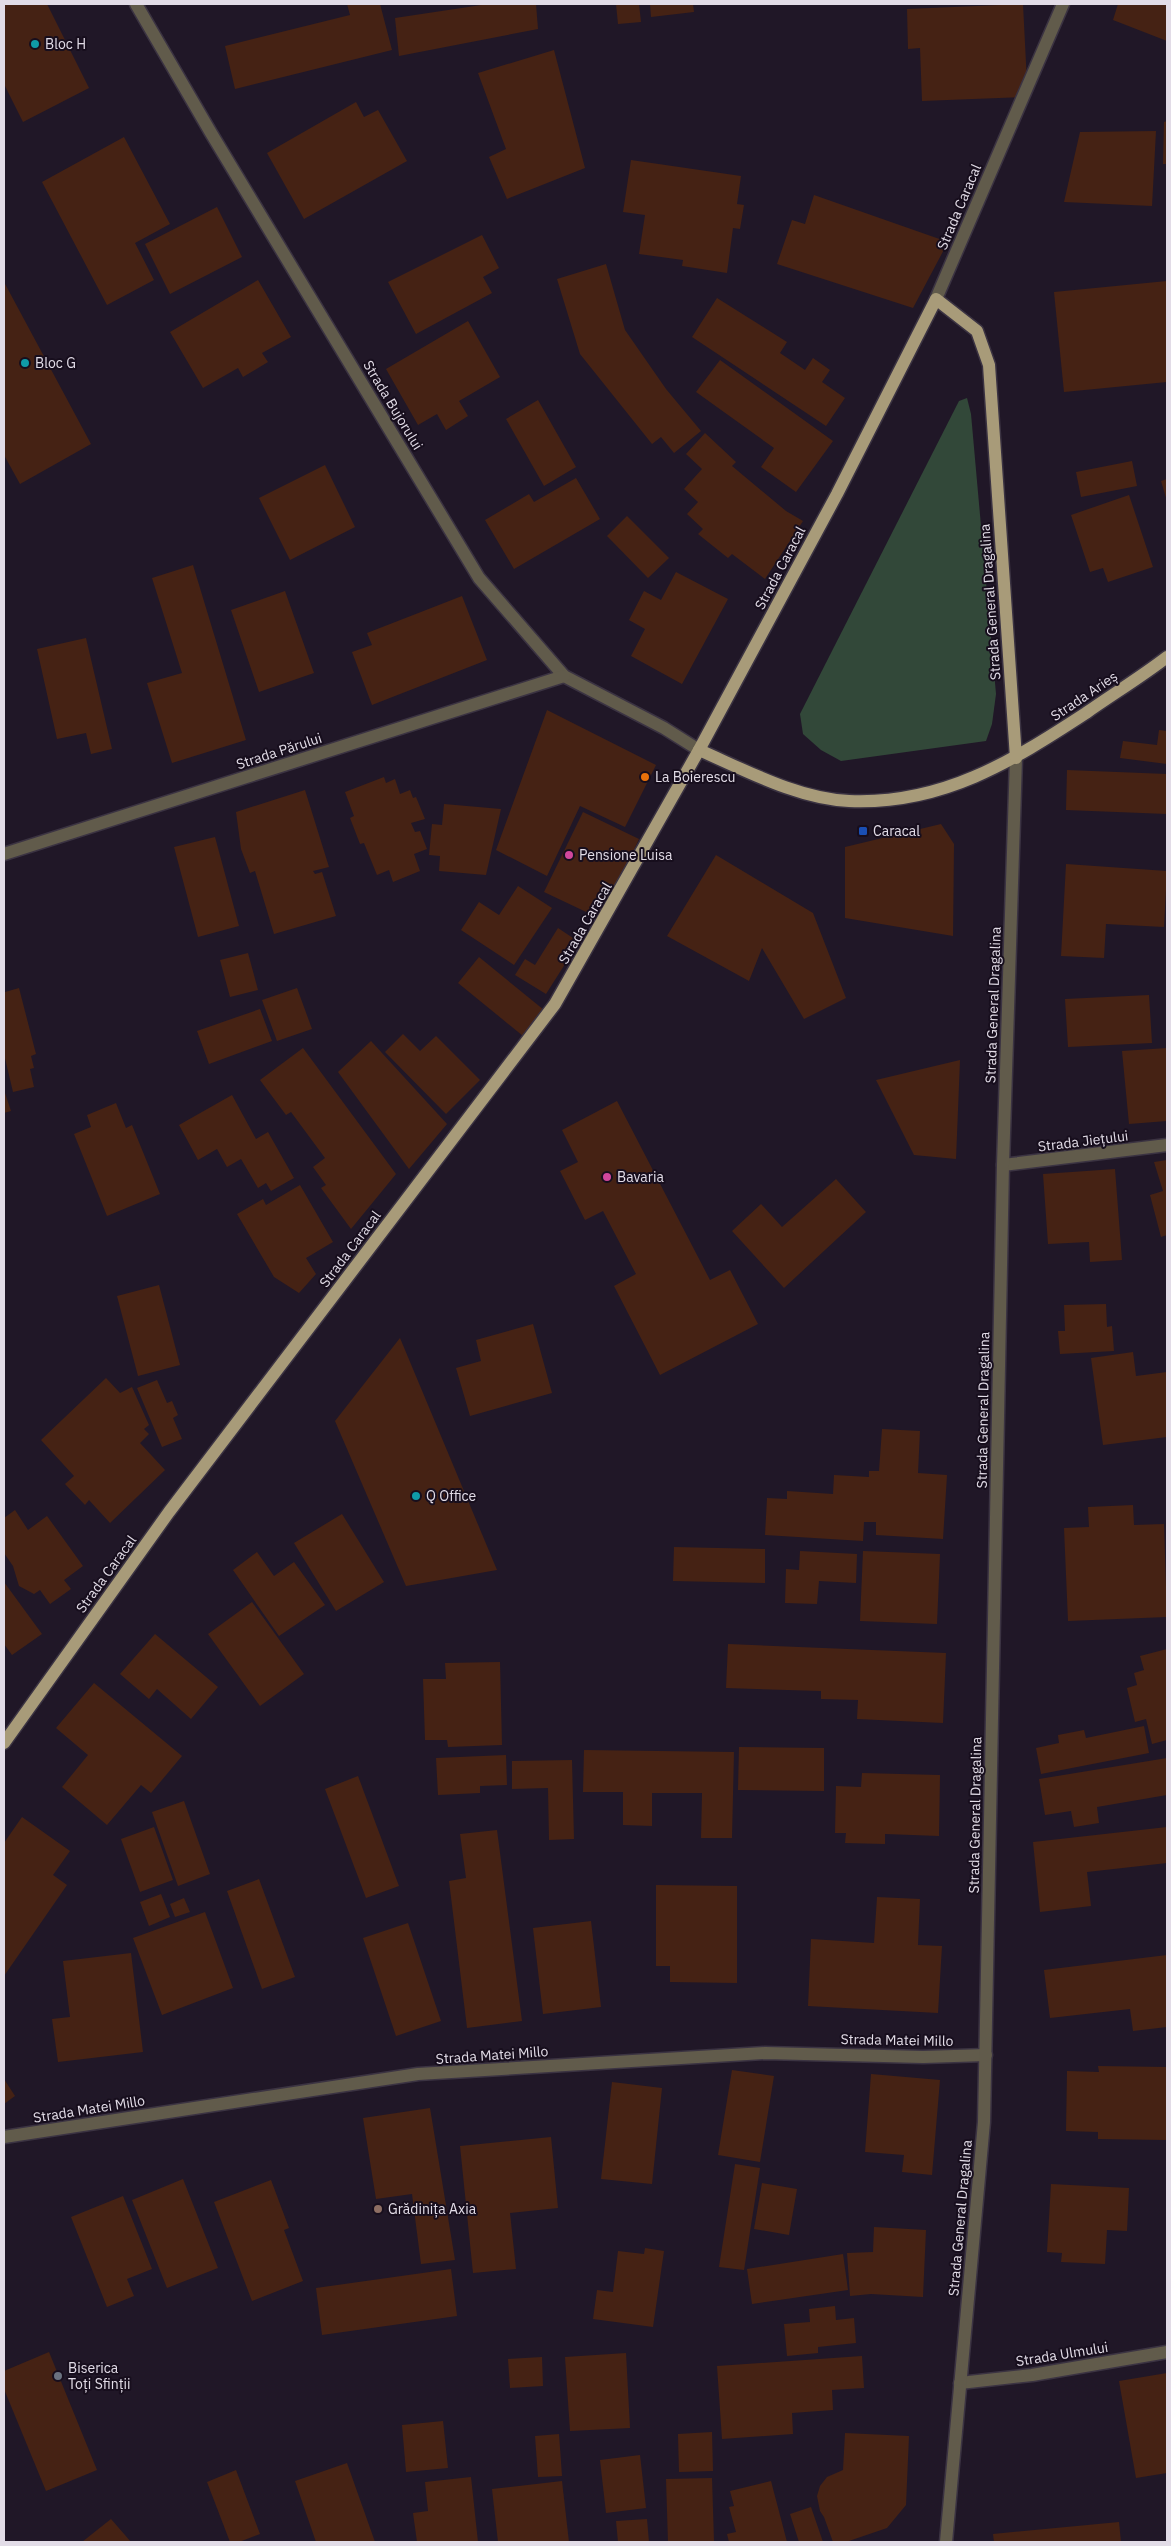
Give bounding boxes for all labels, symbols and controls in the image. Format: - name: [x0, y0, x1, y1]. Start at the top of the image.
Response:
- place label: Bloc H: [45, 35, 86, 53]
- marker: Bloc H: [29, 38, 41, 50]
- street label: Strada Caracal: [933, 161, 985, 253]
- place label: Bloc G: [35, 354, 76, 372]
- marker: Bloc G: [19, 357, 31, 369]
- street label: Strada Bujorului: [359, 357, 427, 453]
- street label: Strada Caracal: [751, 523, 810, 613]
- street label: Strada General Dragalina: [976, 523, 1004, 681]
- street label: Strada Arieș: [1047, 667, 1121, 725]
- street label: Strada Părului: [234, 729, 324, 773]
- place label: La Boierescu: [655, 768, 736, 786]
- marker: La Boierescu: [639, 771, 651, 783]
- place label: Caracal: [873, 822, 920, 840]
- marker: Caracal: [857, 825, 869, 837]
- place label: Pensione Luisa: [579, 846, 673, 864]
- marker: Pensione Luisa: [563, 849, 575, 861]
- street label: Strada Caracal: [554, 879, 616, 967]
- street label: Strada General Dragalina: [981, 926, 1005, 1084]
- street label: Strada Jiețului: [1037, 1127, 1129, 1155]
- place label: Bavaria: [617, 1168, 664, 1186]
- marker: Bavaria: [601, 1171, 613, 1183]
- street label: Strada Caracal: [315, 1207, 385, 1291]
- street label: Strada General Dragalina: [973, 1331, 993, 1489]
- place label: Q Office: [426, 1487, 477, 1505]
- marker: Q Office: [410, 1490, 422, 1502]
- street label: Strada Caracal: [72, 1532, 140, 1616]
- street label: Strada General Dragalina: [965, 1736, 985, 1894]
- street label: Strada Matei Millo: [840, 2030, 954, 2050]
- street label: Strada Matei Millo: [435, 2042, 549, 2068]
- street label: Strada Matei Millo: [32, 2091, 146, 2127]
- street label: Strada General Dragalina: [944, 2139, 976, 2297]
- place label: Grădinița Axia: [388, 2200, 477, 2218]
- marker: Grădinița Axia: [372, 2203, 384, 2215]
- street label: Strada Ulmului: [1015, 2338, 1109, 2370]
- place label: Biserica Toți Sfinții: [68, 2359, 131, 2393]
- marker: Biserica Toți Sfinții: [52, 2370, 64, 2382]

